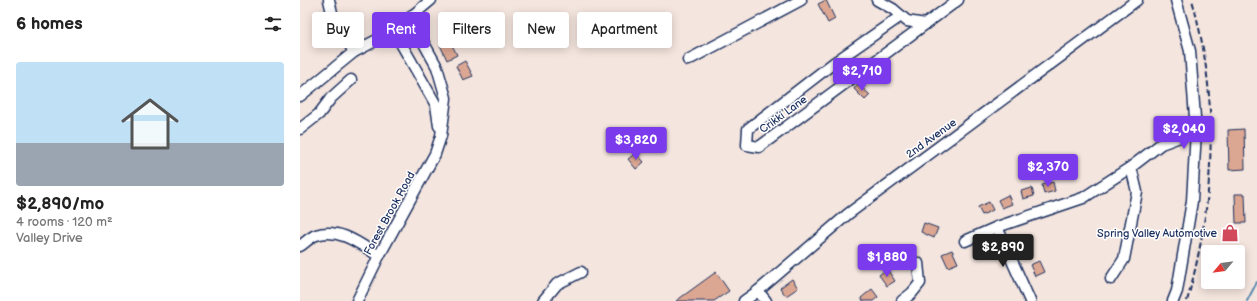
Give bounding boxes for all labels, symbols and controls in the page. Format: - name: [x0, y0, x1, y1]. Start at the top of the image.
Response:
- chip: Buy: [312, 12, 364, 48]
- chip: Rent: [372, 12, 430, 48]
- chip: Filters: [438, 12, 505, 48]
- chip: New: [513, 12, 569, 48]
- chip: Apartment: [577, 12, 672, 48]
- icon: filters: [262, 13, 284, 35]
- text: 6 homes: [16, 14, 83, 34]
- pin: $2,710: [829, 58, 895, 92]
- text: $2,710: [842, 63, 882, 79]
- icon: home: [114, 88, 186, 160]
- street label: Crikki Lane: [757, 93, 810, 136]
- street label: 2nd Avenue: [904, 116, 959, 161]
- pin: $2,040: [1151, 116, 1217, 150]
- text: $2,040: [1162, 121, 1206, 137]
- pin: $3,820: [603, 127, 669, 161]
- text: $3,820: [615, 132, 657, 148]
- pin: $2,370: [1015, 154, 1081, 188]
- text: $2,370: [1027, 159, 1069, 175]
- street label: Forest Brook Road: [361, 169, 418, 257]
- text: $2,890/mo: [16, 194, 104, 214]
- text: 4 rooms · 120 m²: [16, 214, 113, 230]
- shop icon: Spring Valley Automotive: [1220, 223, 1240, 243]
- place label: Spring Valley Automotive: [1097, 227, 1217, 240]
- text: Valley Drive: [16, 230, 83, 246]
- pin: $2,890: [970, 234, 1036, 268]
- text: $2,890: [982, 239, 1024, 255]
- pin: $1,880: [854, 244, 920, 278]
- north arrow: [1201, 245, 1245, 289]
- map controls: [1201, 245, 1245, 289]
- text: $1,880: [867, 249, 907, 265]

